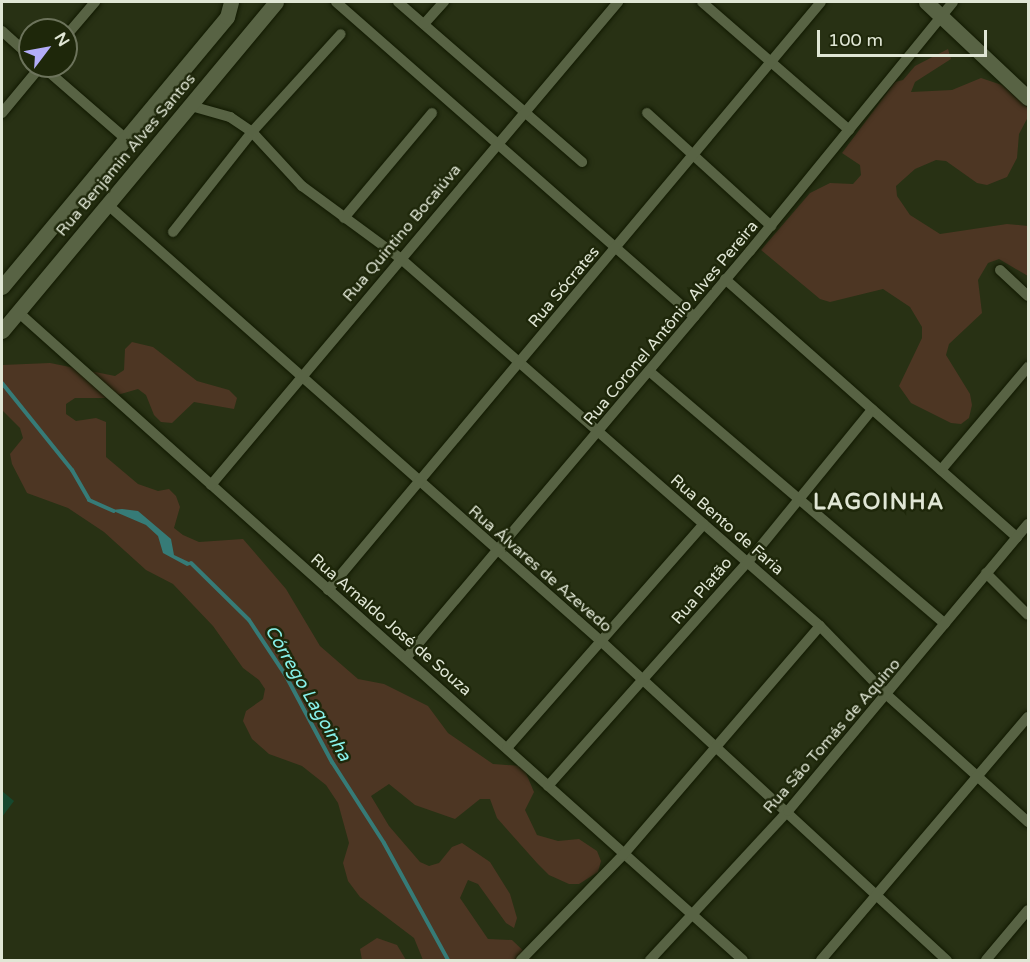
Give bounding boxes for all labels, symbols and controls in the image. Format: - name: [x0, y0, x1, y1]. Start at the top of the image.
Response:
- north arrow: [18, 18, 78, 78]
- scale bar: [820, 18, 990, 56]
- text: N: [50, 29, 73, 50]
- text: 100 m: [828, 29, 883, 51]
- street label: Rua Benjamin Alves Santos: [52, 70, 200, 240]
- street label: Rua Quintino Bocaiúva: [339, 160, 465, 306]
- street label: Rua Coronel Antônio Alves Pereira: [580, 217, 762, 429]
- street label: Rua Sócrates: [524, 243, 604, 331]
- street label: Rua Bento de Faria: [666, 471, 788, 579]
- district label: LAGOINHA: [813, 490, 945, 516]
- street label: Rua Álvares de Azevedo: [464, 501, 616, 637]
- street label: Rua Arnaldo José de Souza: [307, 550, 475, 700]
- street label: Rua Platão: [668, 554, 736, 628]
- water label: Córrego Lagoinha: [260, 621, 356, 765]
- street label: Rua São Tomás de Aquino: [759, 654, 905, 818]

